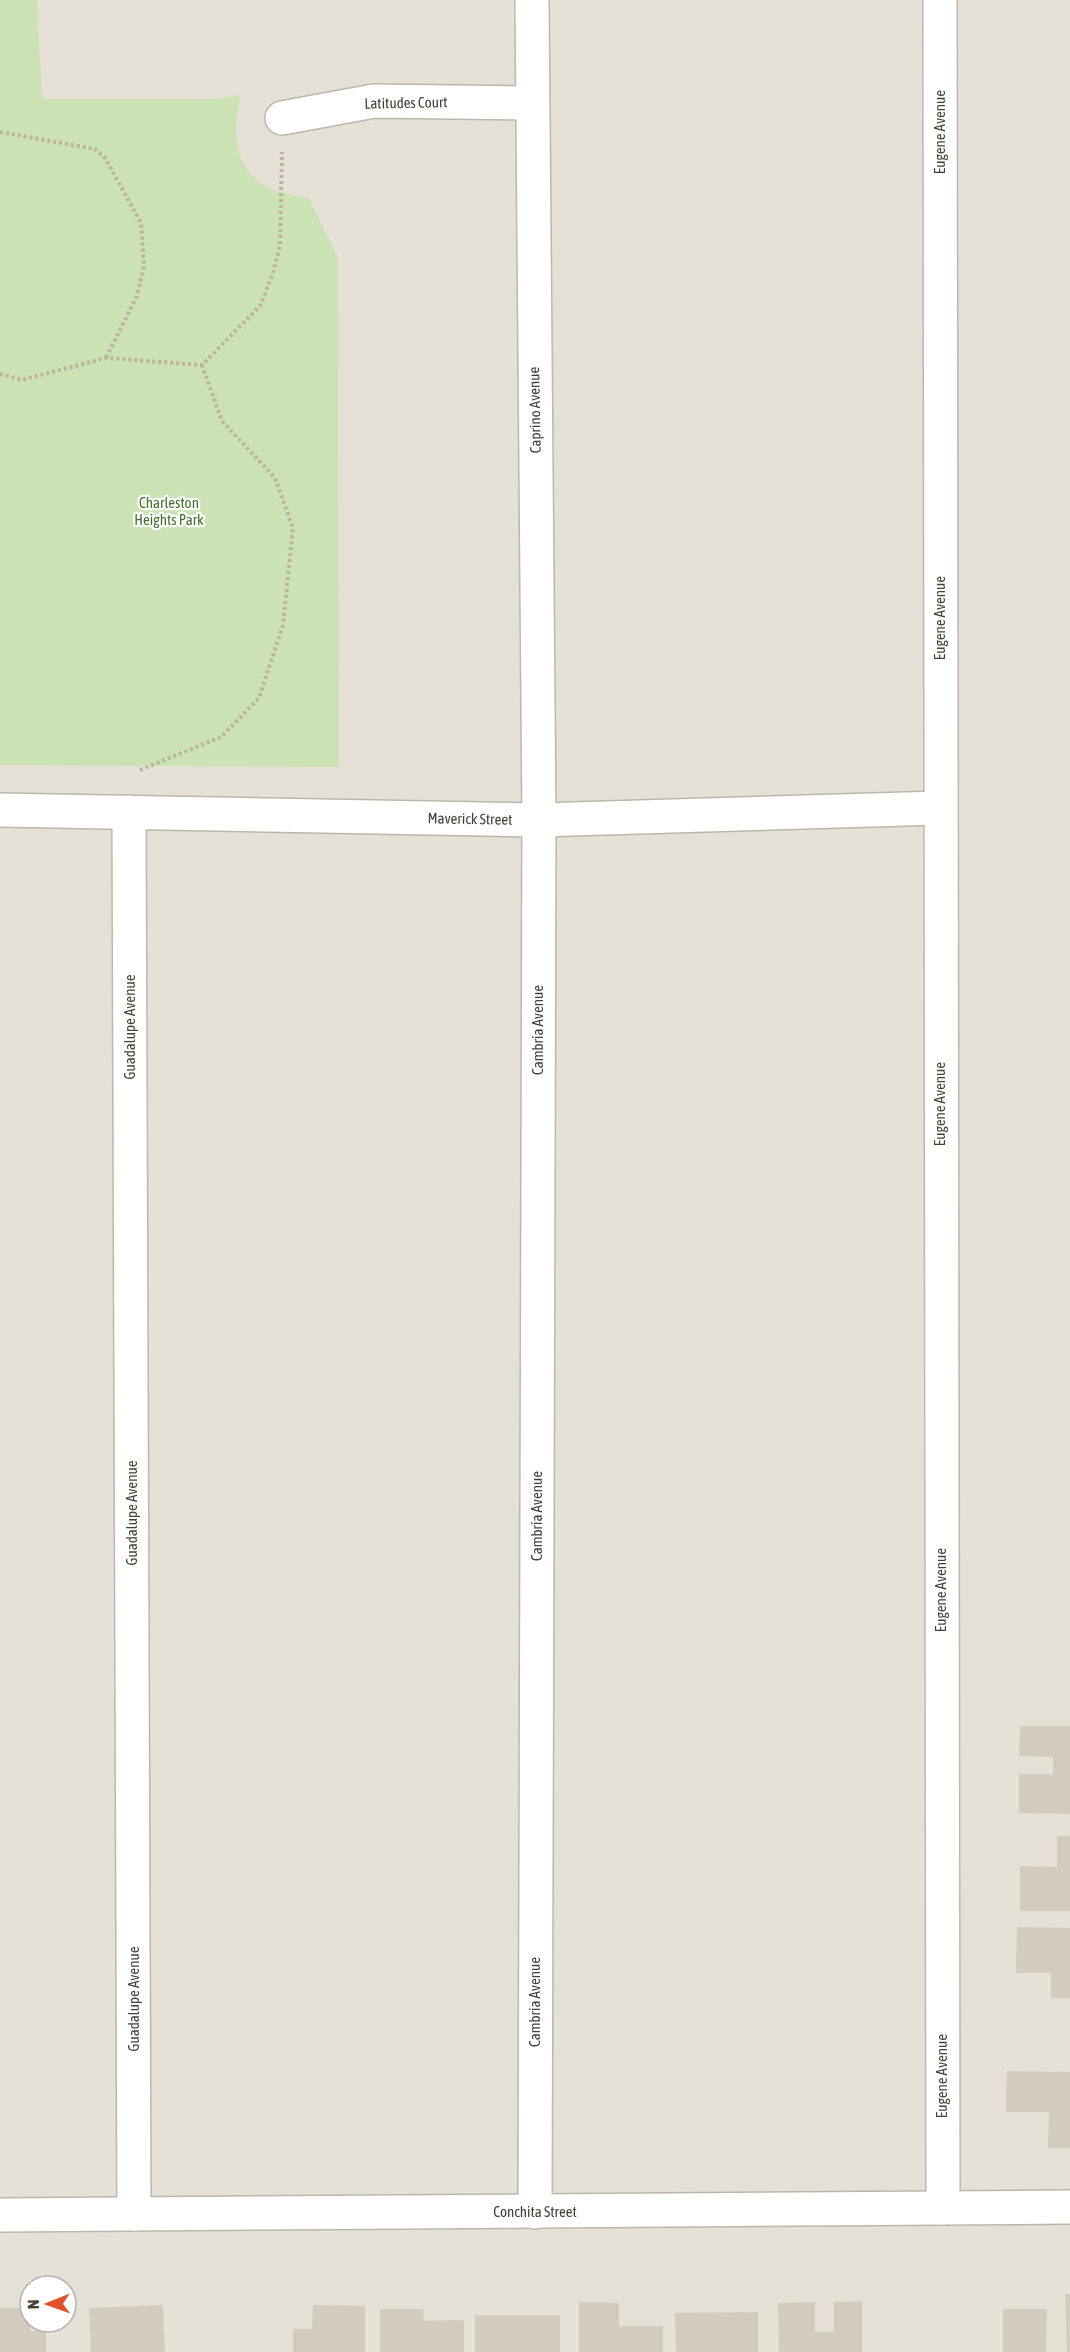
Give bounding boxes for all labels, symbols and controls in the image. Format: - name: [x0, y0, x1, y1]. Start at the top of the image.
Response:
- street label: Eugene Avenue: [931, 90, 948, 174]
- street label: Latitudes Court: [364, 93, 448, 112]
- street label: Caprino Avenue: [525, 366, 544, 453]
- park label: Charleston Heights Park: [134, 494, 204, 528]
- street label: Eugene Avenue: [931, 576, 948, 660]
- street label: Maverick Street: [427, 809, 513, 828]
- street label: Guadalupe Avenue: [121, 974, 138, 1079]
- street label: Cambria Avenue: [529, 985, 546, 1075]
- street label: Eugene Avenue: [931, 1062, 948, 1146]
- street label: Guadalupe Avenue: [123, 1460, 140, 1565]
- street label: Cambria Avenue: [528, 1471, 545, 1561]
- street label: Eugene Avenue: [932, 1548, 949, 1632]
- street label: Guadalupe Avenue: [125, 1946, 142, 2051]
- street label: Cambria Avenue: [526, 1957, 543, 2047]
- street label: Eugene Avenue: [933, 2034, 950, 2118]
- street label: Conchita Street: [493, 2203, 577, 2220]
- north arrow: [18, 2274, 78, 2334]
- text: N: [24, 2299, 42, 2309]

